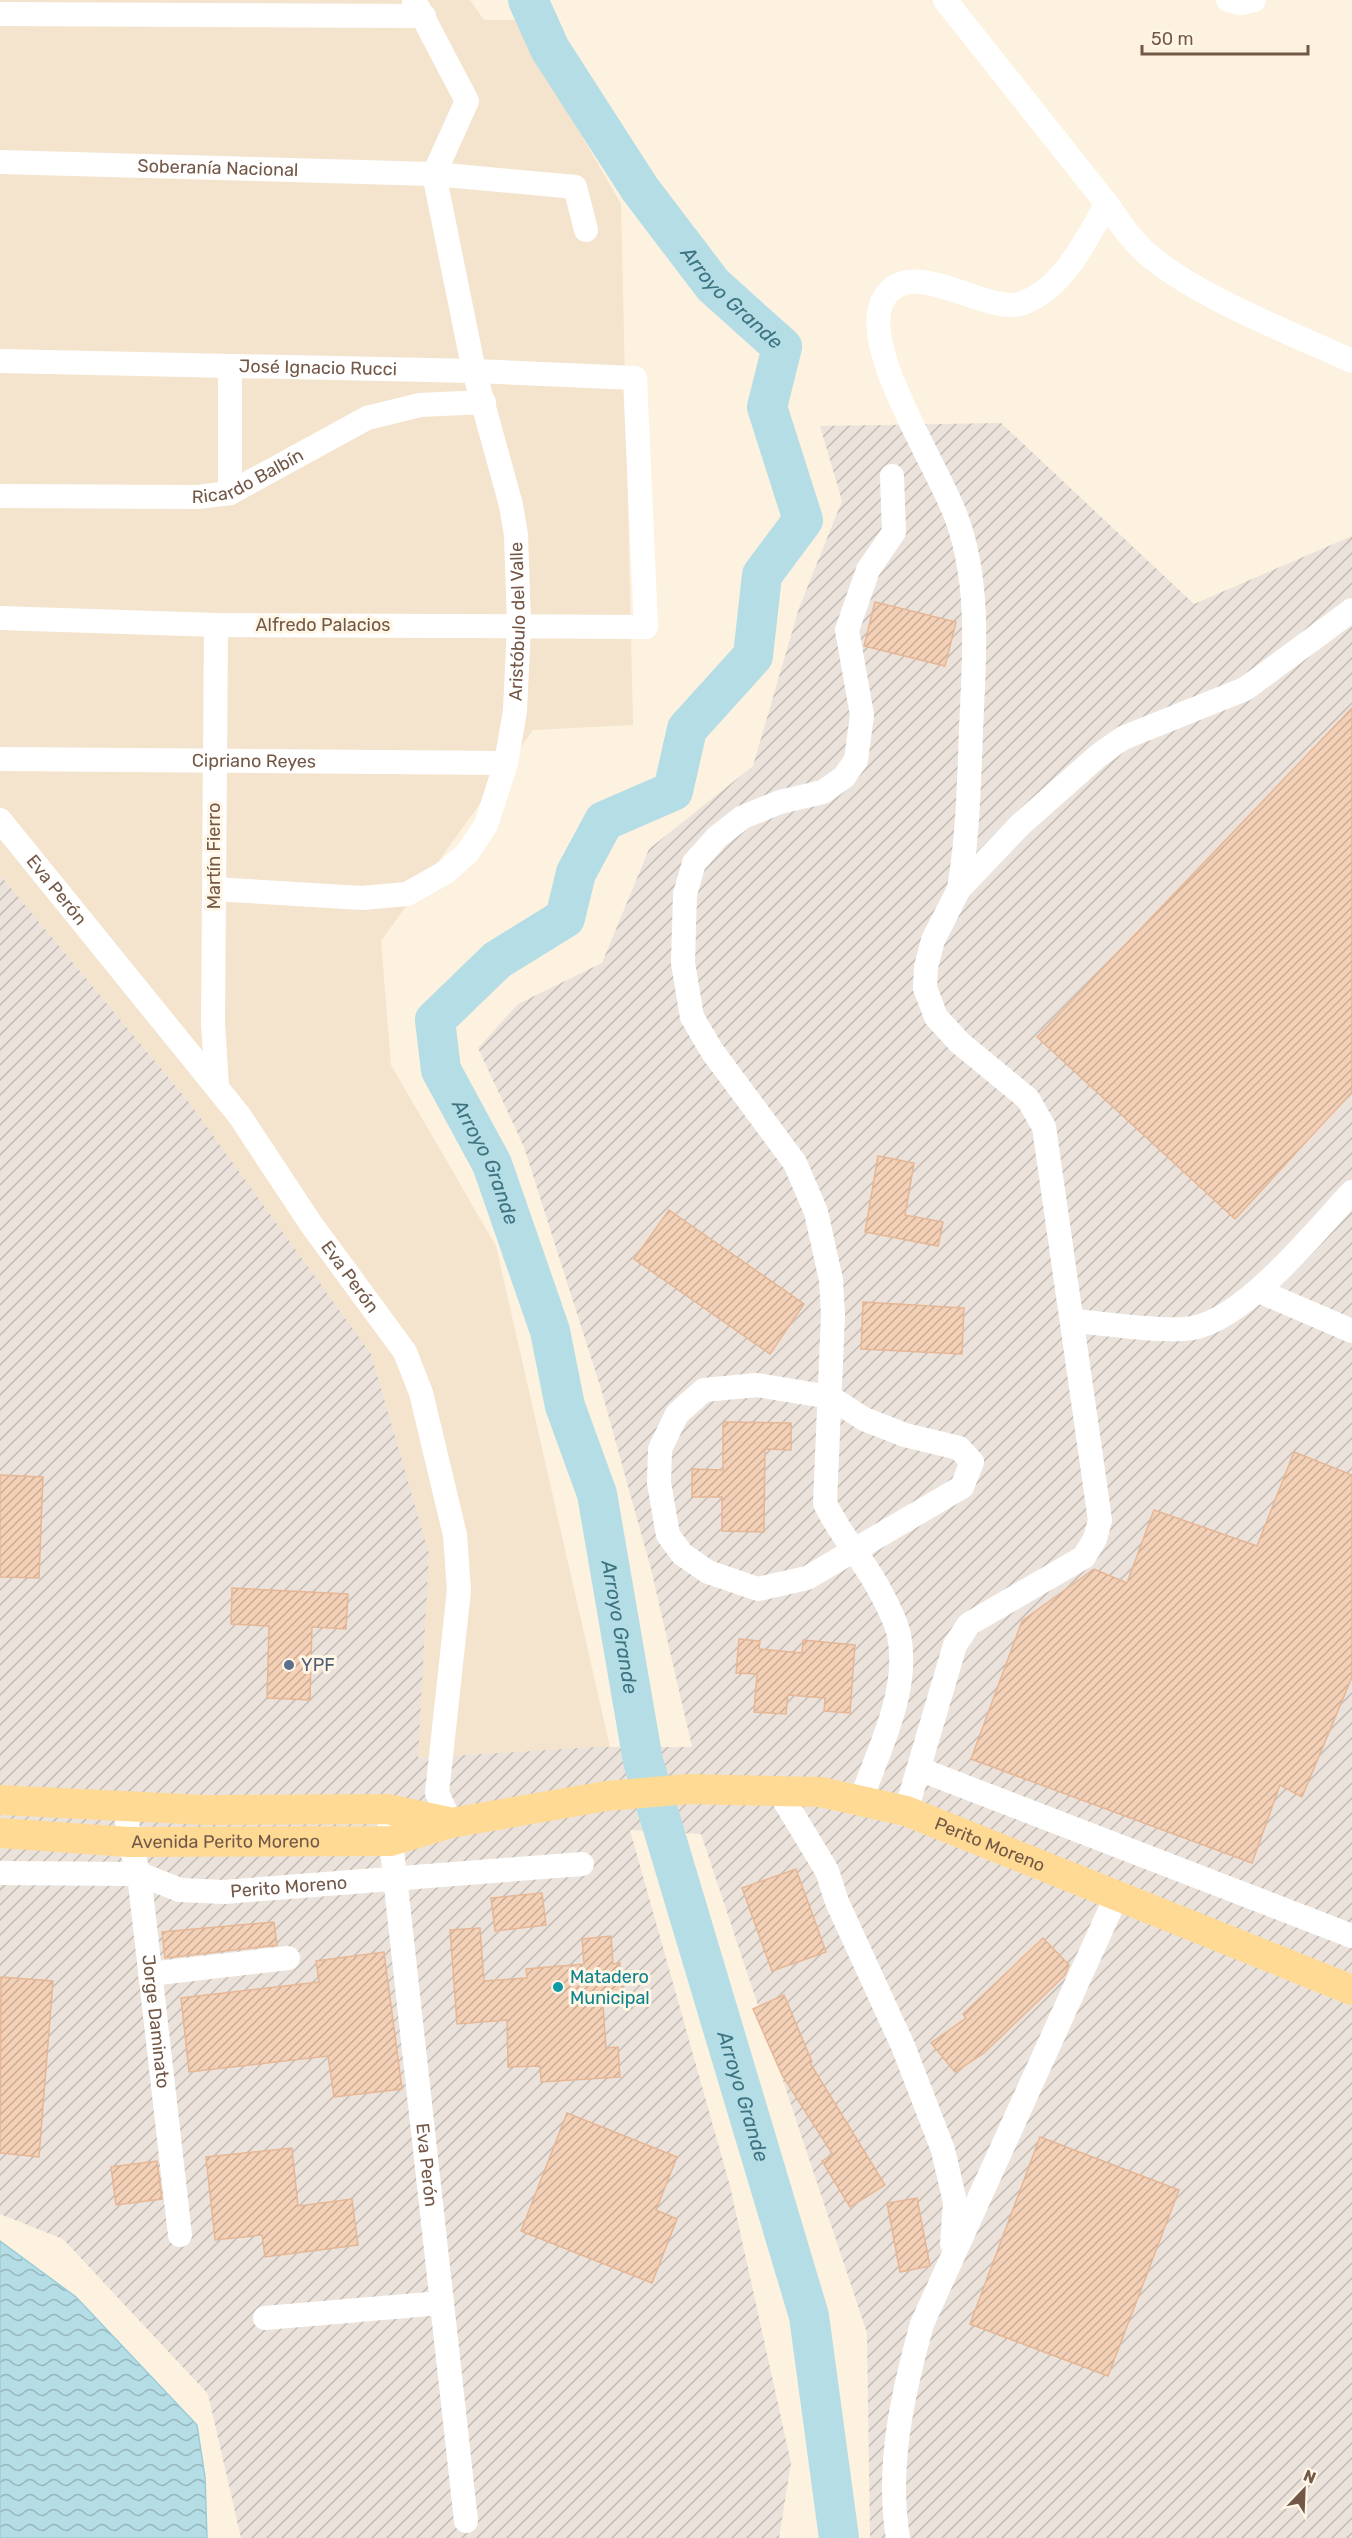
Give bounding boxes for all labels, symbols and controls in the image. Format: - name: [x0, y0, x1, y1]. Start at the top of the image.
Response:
- scale bar: [1142, 18, 1308, 56]
- text: 50 m: [1151, 28, 1194, 50]
- street label: Soberanía Nacional: [137, 155, 299, 181]
- water label: Arroyo Grande: [675, 241, 788, 354]
- street label: José Ignacio Rucci: [239, 355, 397, 380]
- street label: Ricardo Balbín: [192, 444, 307, 508]
- street label: Aristóbulo del Valle: [504, 542, 530, 701]
- street label: Alfredo Palacios: [256, 614, 391, 636]
- street label: Cipriano Reyes: [192, 750, 316, 772]
- street label: Martín Fierro: [203, 803, 225, 909]
- street label: Eva Perón: [22, 850, 92, 930]
- water label: Arroyo Grande: [447, 1094, 524, 1228]
- street label: Eva Perón: [316, 1237, 384, 1317]
- water label: Arroyo Grande: [596, 1557, 643, 1696]
- place label: YPF: [301, 1654, 335, 1676]
- marker: YPF: [282, 1658, 296, 1672]
- street label: Perito Moreno: [931, 1813, 1048, 1877]
- street label: Avenida Perito Moreno: [131, 1830, 320, 1853]
- street label: Perito Moreno: [229, 1871, 348, 1902]
- street label: Jorge Daminato: [137, 1953, 174, 2089]
- place label: Matadero Municipal: [570, 1966, 650, 2009]
- marker: Matadero Municipal: [551, 1980, 565, 1994]
- water label: Arroyo Grande: [712, 2027, 774, 2164]
- street label: Eva Perón: [411, 2122, 442, 2208]
- north arrow: [1274, 2460, 1334, 2520]
- text: N: [1301, 2466, 1319, 2488]

